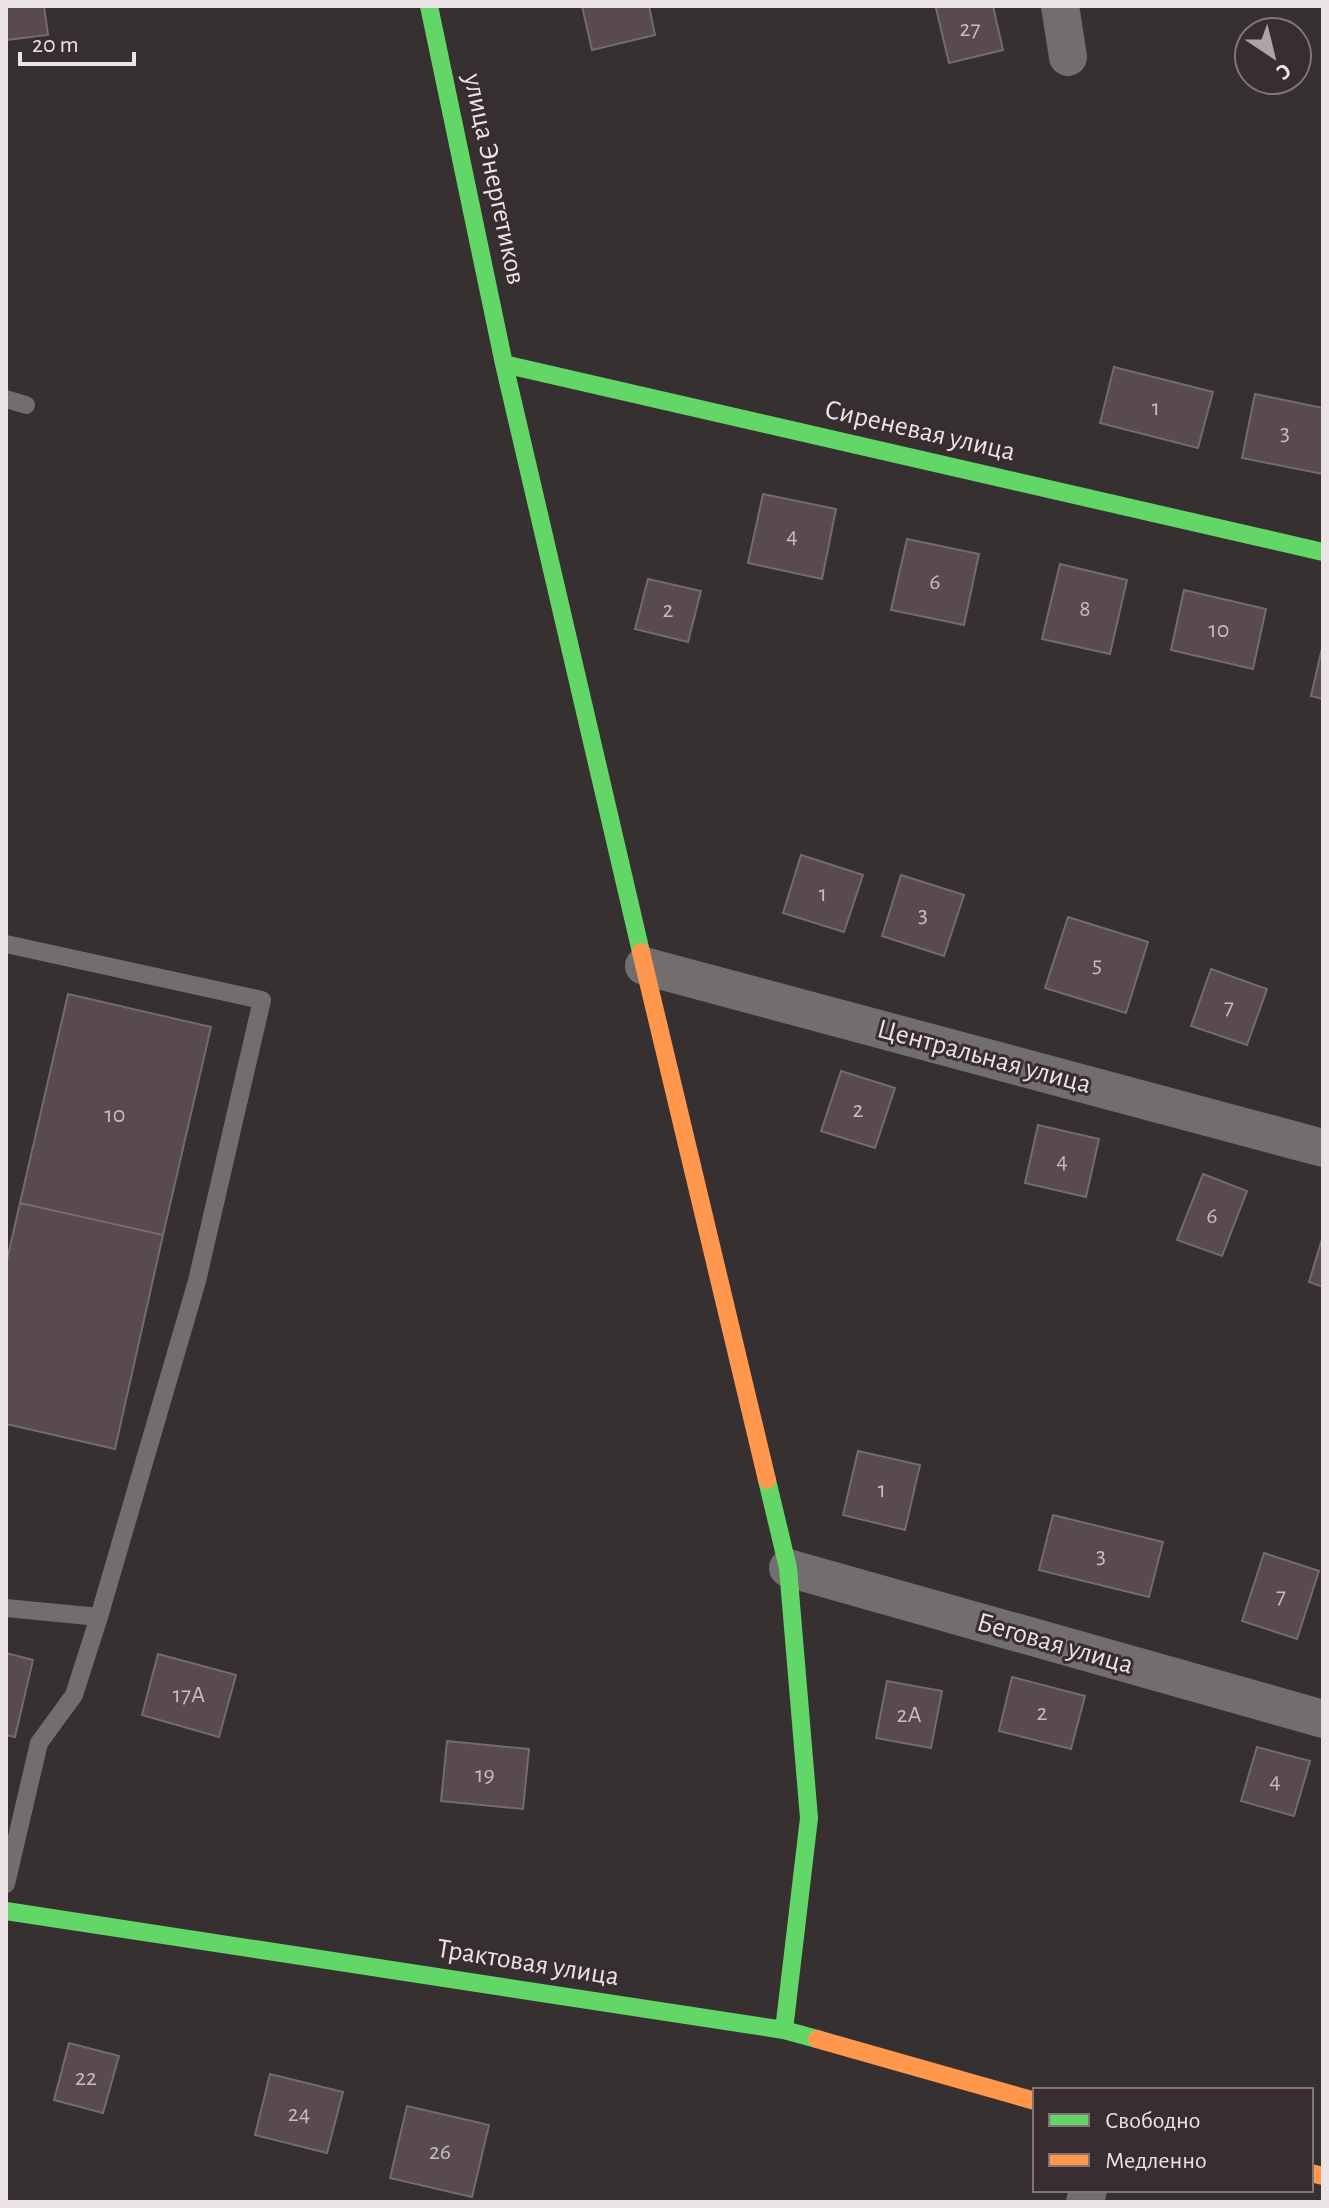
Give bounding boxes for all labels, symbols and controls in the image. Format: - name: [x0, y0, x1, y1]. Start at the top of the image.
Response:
- scale bar: [20, 16, 134, 66]
- north arrow: [1233, 16, 1313, 96]
- house number: 27: [960, 17, 980, 41]
- text: 20 m: [32, 33, 79, 57]
- text: С: [1273, 59, 1295, 84]
- street label: улица Энергетиков: [458, 70, 530, 287]
- street label: Сиреневая улица: [822, 395, 1018, 467]
- house number: 1: [1152, 396, 1160, 420]
- house number: 3: [1280, 421, 1290, 445]
- house number: 4: [786, 524, 798, 548]
- house number: 6: [929, 570, 941, 594]
- house number: 8: [1079, 597, 1091, 621]
- house number: 2: [663, 598, 674, 622]
- house number: 10: [1209, 618, 1229, 642]
- house number: 1: [819, 882, 827, 906]
- house number: 3: [918, 903, 928, 927]
- house number: 5: [1092, 953, 1102, 977]
- house number: 7: [1224, 995, 1234, 1019]
- street label: Центральная улица: [874, 1015, 1094, 1099]
- house number: 2: [853, 1098, 864, 1122]
- house number: 10: [105, 1103, 125, 1127]
- house number: 4: [1056, 1149, 1068, 1173]
- house number: 6: [1206, 1204, 1218, 1228]
- house number: 1: [878, 1478, 886, 1502]
- house number: 3: [1096, 1544, 1106, 1568]
- house number: 7: [1276, 1584, 1286, 1608]
- street label: Беговая улица: [974, 1608, 1136, 1680]
- house number: 17А: [173, 1683, 205, 1707]
- house number: 2: [1037, 1701, 1048, 1725]
- house number: 2А: [896, 1703, 922, 1727]
- house number: 19: [475, 1763, 495, 1787]
- house number: 4: [1269, 1769, 1281, 1793]
- street label: Трактовая улица: [435, 1935, 621, 1991]
- house number: 22: [75, 2066, 97, 2090]
- legend: [1033, 2088, 1313, 2192]
- house number: 24: [288, 2102, 310, 2126]
- text: Свободно: [1105, 2109, 1200, 2133]
- house number: 26: [429, 2140, 451, 2164]
- text: Медленно: [1105, 2149, 1207, 2173]

